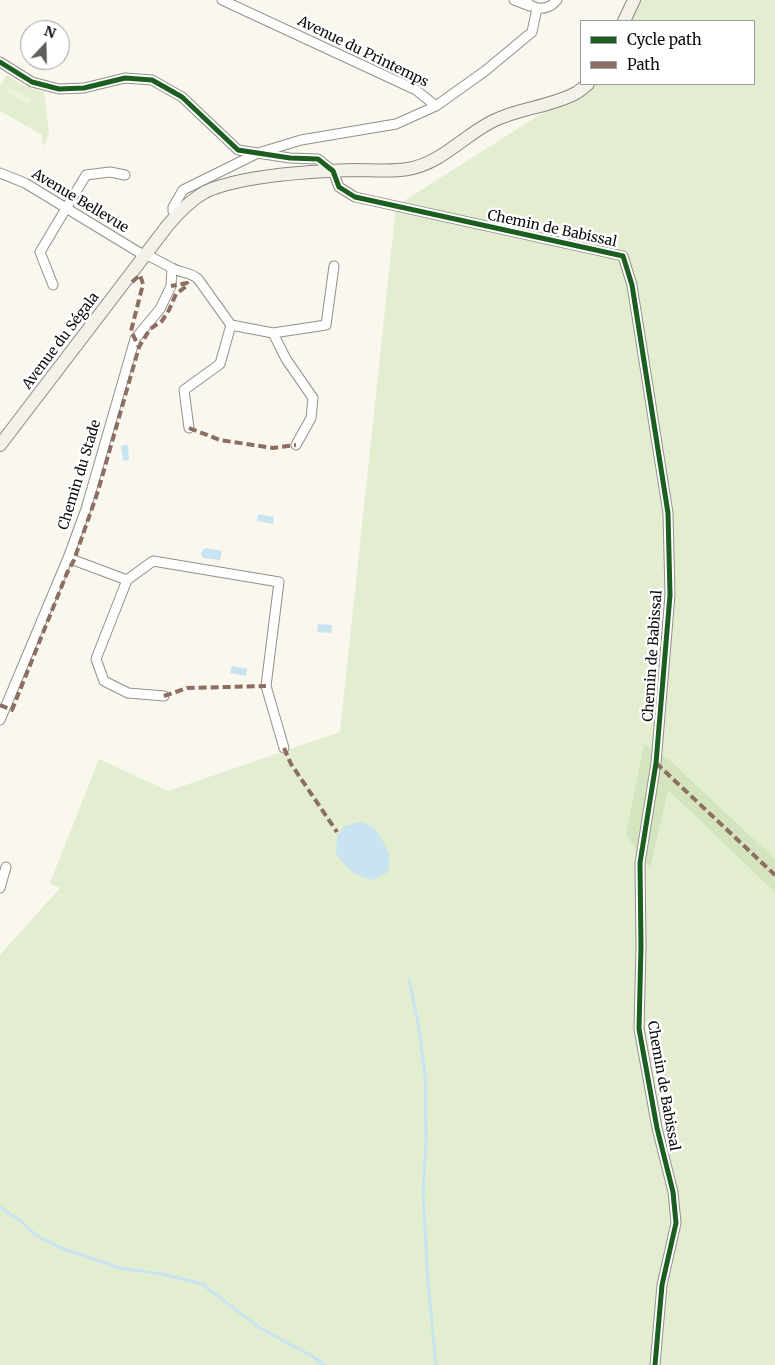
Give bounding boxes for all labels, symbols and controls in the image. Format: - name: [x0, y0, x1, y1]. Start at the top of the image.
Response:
- street label: Avenue du Printemps: [295, 13, 431, 91]
- north arrow: [20, 20, 70, 70]
- legend: [580, 20, 755, 85]
- text: N: [42, 22, 58, 42]
- text: Cycle path: [627, 30, 702, 49]
- text: Path: [627, 55, 660, 74]
- street label: Avenue Bellevue: [29, 166, 131, 236]
- street label: Chemin de Babissal: [486, 207, 618, 251]
- street label: Avenue du Ségala: [19, 289, 103, 393]
- street label: Chemin du Stade: [55, 418, 105, 532]
- street label: Chemin de Babissal: [640, 590, 666, 722]
- street label: Chemin de Babissal: [643, 1020, 683, 1152]

